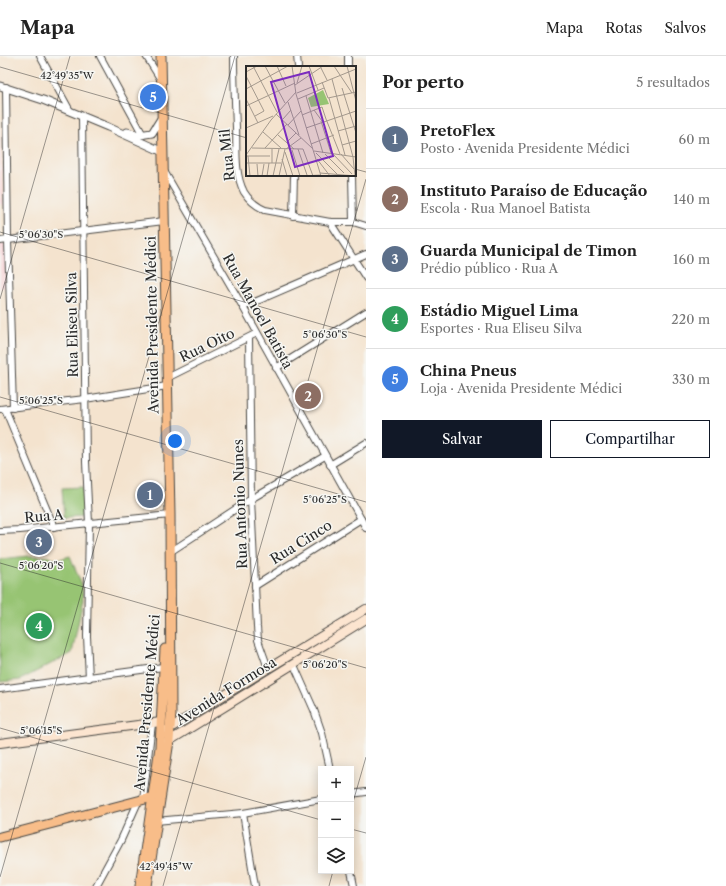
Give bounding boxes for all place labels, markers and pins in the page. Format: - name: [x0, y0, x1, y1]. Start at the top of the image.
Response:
- pin: 5: [140, 82, 166, 112]
- pin: 2: [295, 381, 321, 411]
- pin: 1: [137, 480, 163, 510]
- pin: 3: [26, 527, 52, 557]
- pin: 4: [26, 611, 52, 641]

